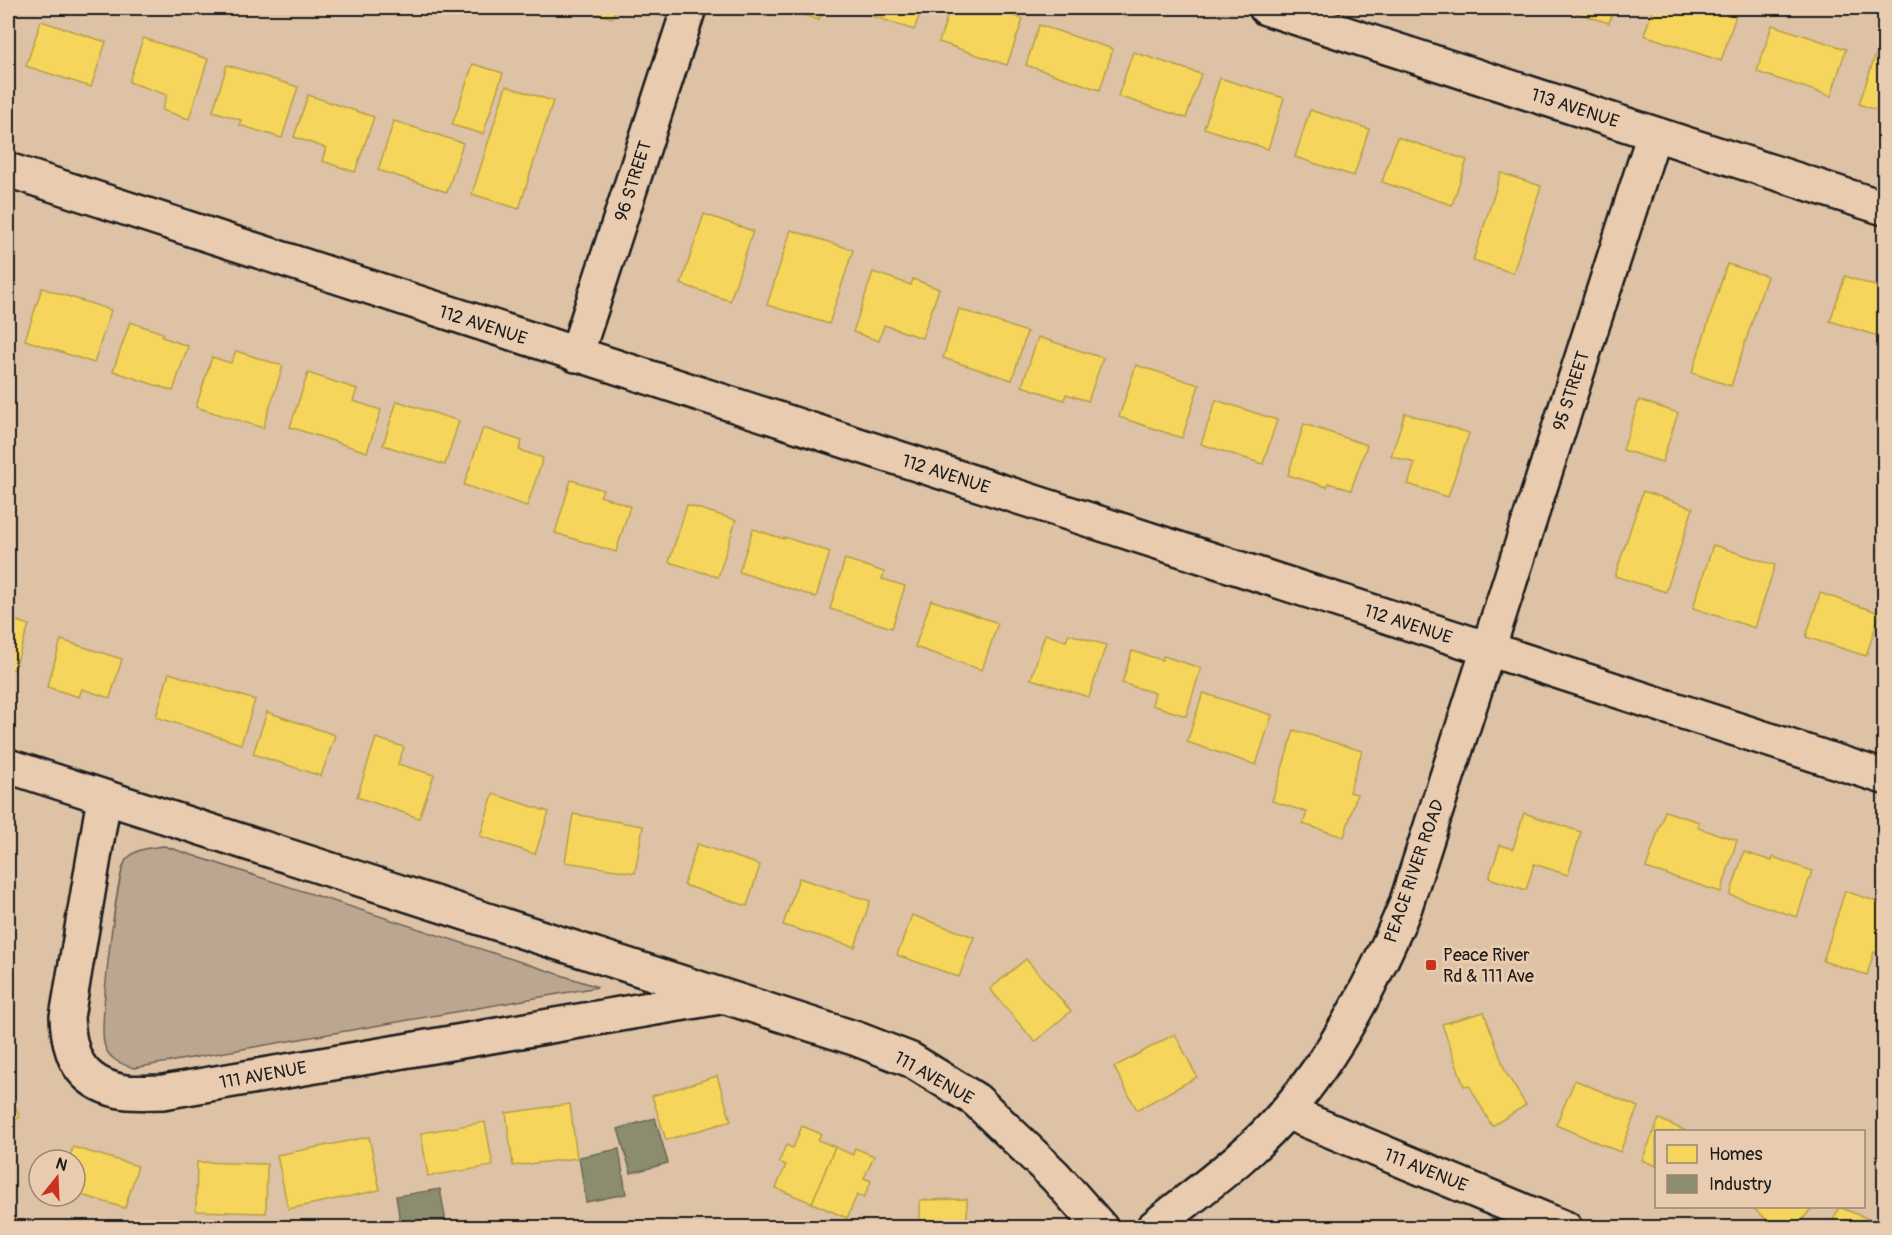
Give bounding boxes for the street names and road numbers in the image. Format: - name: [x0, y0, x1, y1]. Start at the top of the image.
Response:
- street label: 113 AVENUE: [1528, 83, 1622, 134]
- street label: 96 STREET: [610, 138, 657, 224]
- street label: 112 AVENUE: [436, 300, 530, 351]
- street label: 95 STREET: [1548, 348, 1595, 434]
- street label: 112 AVENUE: [899, 449, 993, 500]
- street label: 112 AVENUE: [1361, 599, 1455, 650]
- street label: PEACE RIVER ROAD: [1379, 796, 1450, 946]
- street label: 111 AVENUE: [890, 1046, 978, 1110]
- street label: 111 AVENUE: [218, 1056, 309, 1094]
- street label: 111 AVENUE: [1381, 1143, 1471, 1198]

